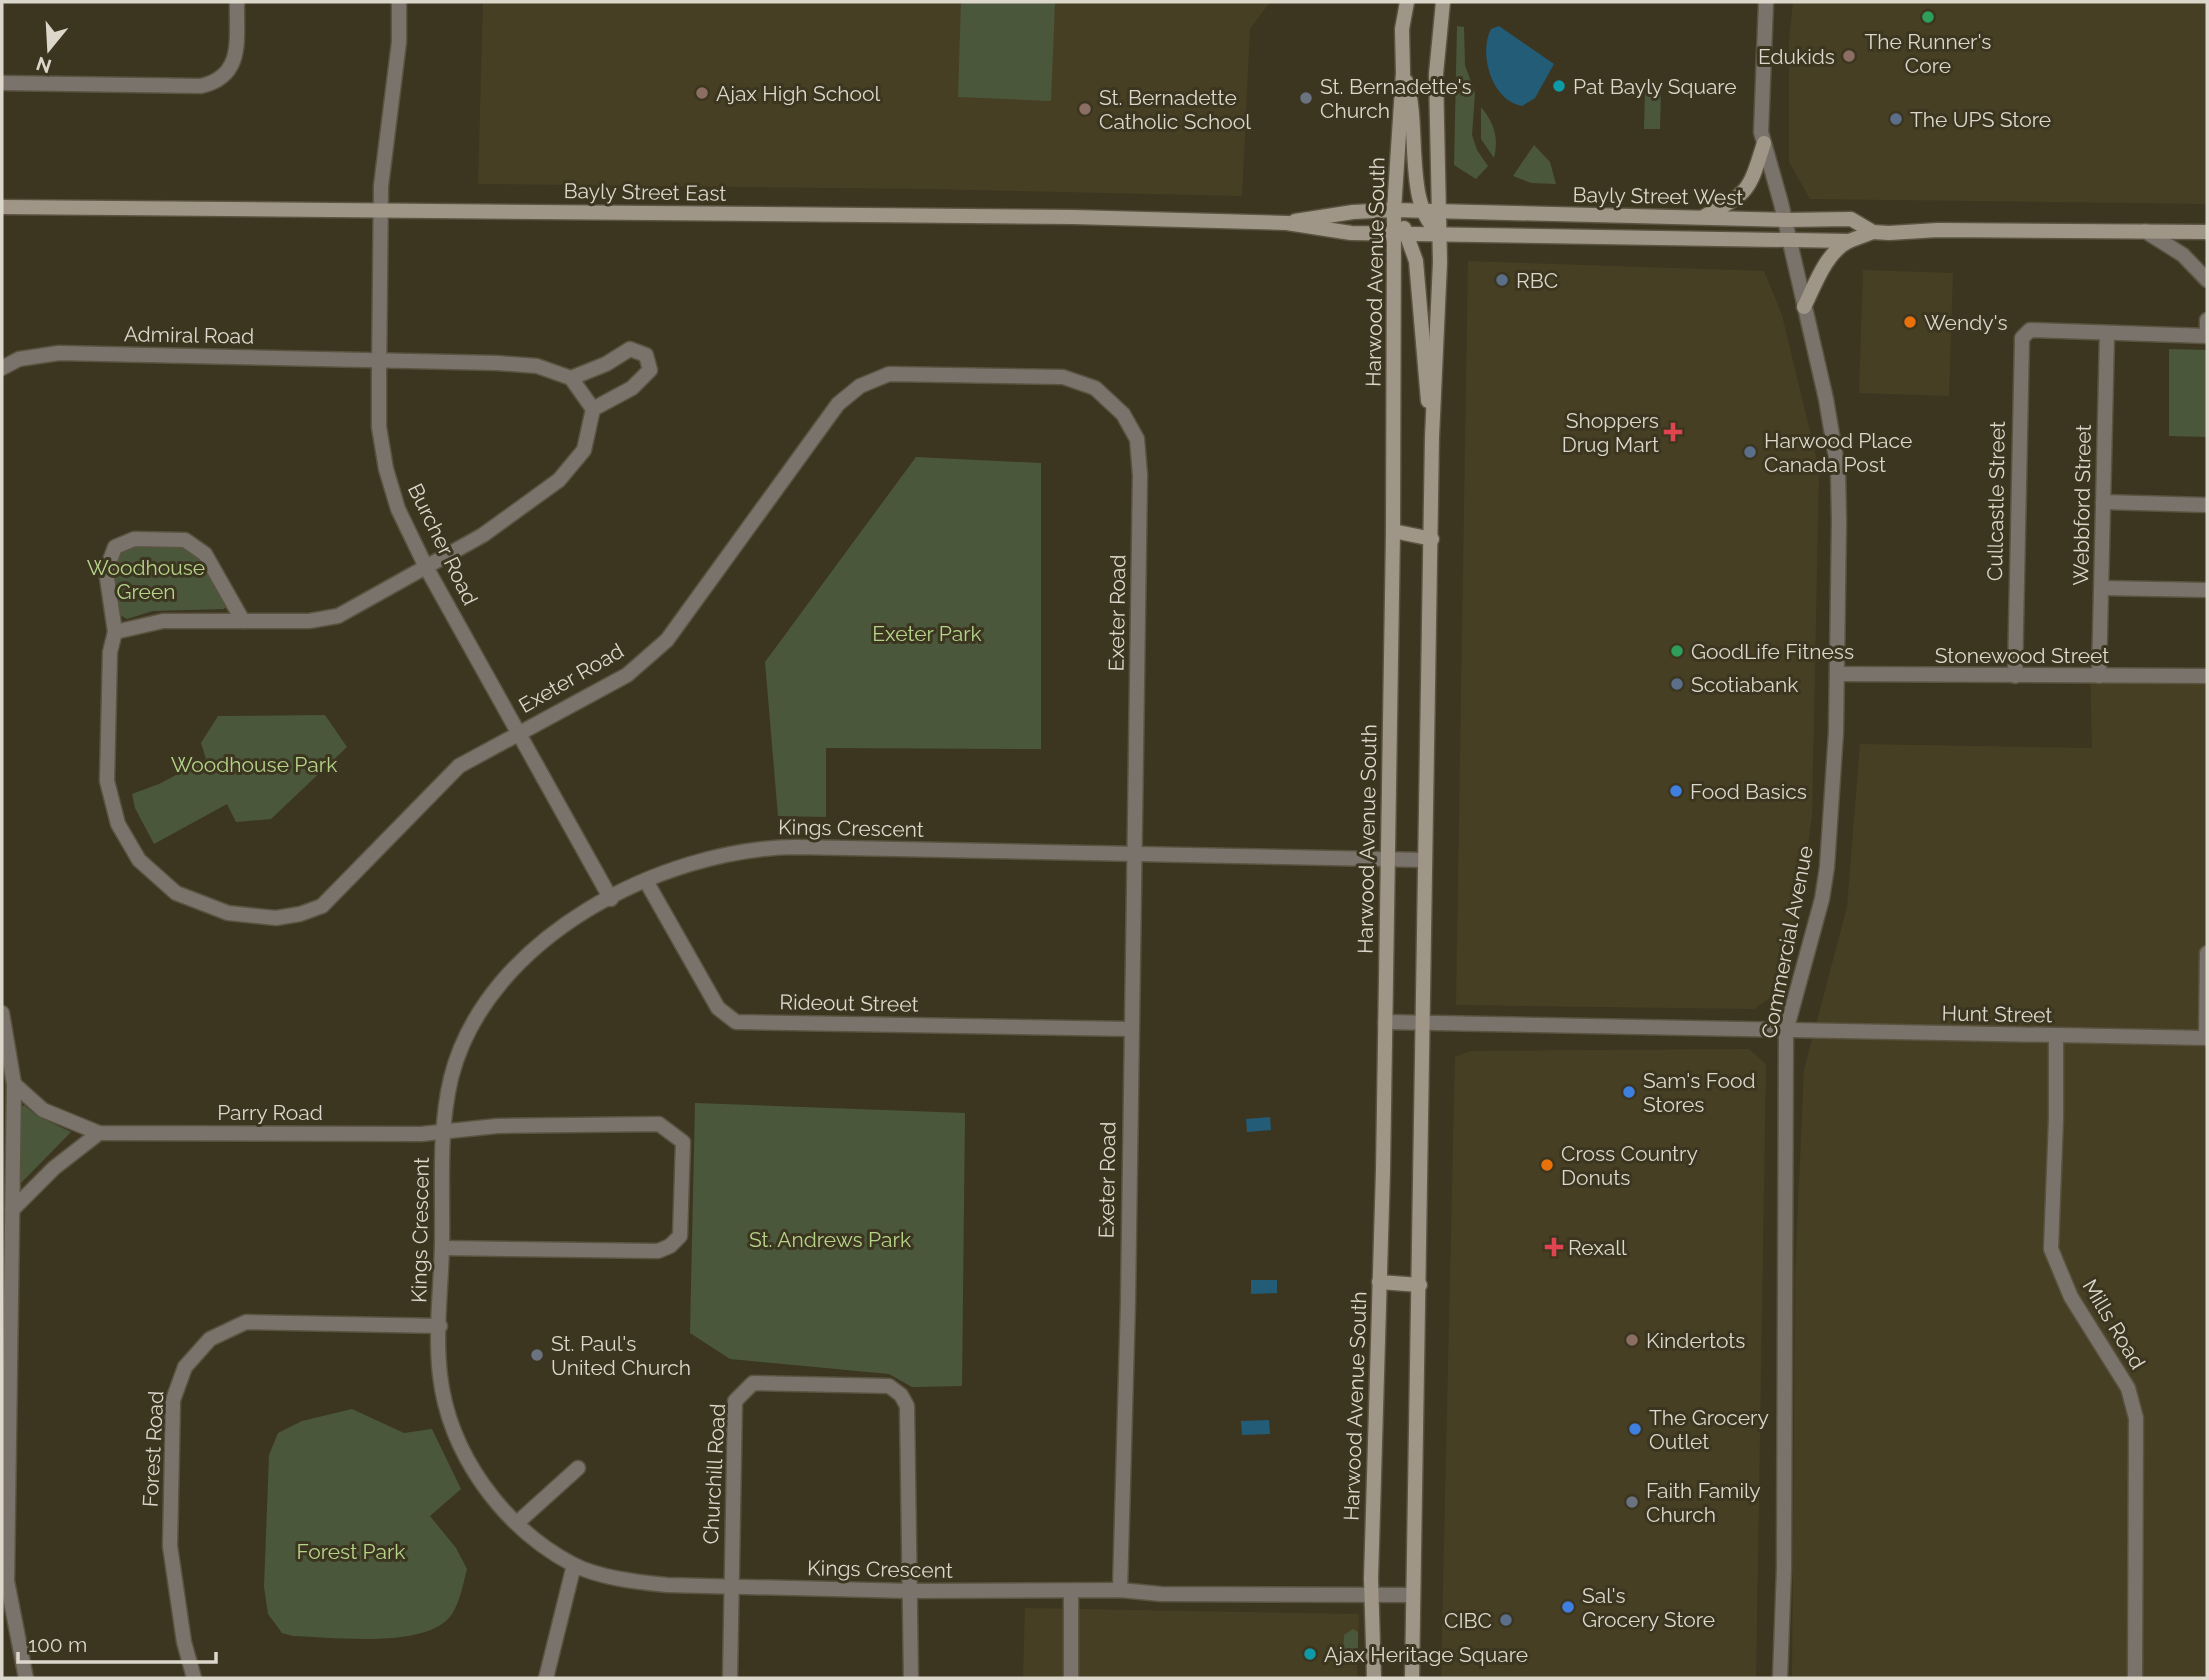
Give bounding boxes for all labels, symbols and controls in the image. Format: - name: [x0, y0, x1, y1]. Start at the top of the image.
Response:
- marker: The Runner's Core: [1920, 9, 1936, 25]
- north arrow: [14, 14, 84, 84]
- place label: The Runner's Core: [1864, 29, 1992, 78]
- place label: Edukids: [1758, 44, 1835, 69]
- marker: Edukids: [1841, 48, 1857, 64]
- text: N: [33, 52, 54, 78]
- place label: St. Bernadette's Church: [1320, 74, 1472, 123]
- place label: Pat Bayly Square: [1573, 74, 1737, 99]
- marker: Pat Bayly Square: [1551, 78, 1567, 94]
- place label: Ajax High School: [716, 81, 880, 106]
- marker: Ajax High School: [694, 85, 710, 101]
- place label: St. Bernadette Catholic School: [1099, 85, 1251, 134]
- marker: St. Bernadette's Church: [1298, 90, 1314, 106]
- marker: St. Bernadette Catholic School: [1077, 101, 1093, 117]
- place label: The UPS Store: [1910, 107, 2051, 132]
- marker: The UPS Store: [1888, 111, 1904, 127]
- street label: Harwood Avenue South: [1360, 157, 1390, 387]
- street label: Bayly Street East: [563, 178, 727, 206]
- street label: Bayly Street West: [1572, 182, 1744, 210]
- place label: RBC: [1516, 268, 1558, 293]
- marker: RBC: [1494, 272, 1510, 288]
- place label: Wendy's: [1924, 310, 2008, 335]
- marker: Wendy's: [1902, 314, 1918, 330]
- street label: Admiral Road: [124, 321, 254, 349]
- place label: Shoppers Drug Mart: [1562, 408, 1659, 457]
- street label: Cullcastle Street: [1982, 421, 2010, 581]
- marker: Shoppers Drug Mart: [1665, 424, 1681, 440]
- street label: Webbford Street: [2068, 424, 2096, 586]
- place label: Harwood Place Canada Post: [1764, 428, 1912, 477]
- marker: Harwood Place Canada Post: [1742, 444, 1758, 460]
- street label: Burcher Road: [403, 479, 483, 609]
- street label: Exeter Road: [1103, 554, 1131, 672]
- park label: Woodhouse Green: [87, 555, 205, 604]
- park label: Exeter Park: [872, 621, 982, 646]
- street label: Exeter Road: [514, 638, 628, 718]
- place label: GoodLife Fitness: [1691, 639, 1854, 664]
- marker: GoodLife Fitness: [1669, 643, 1685, 659]
- street label: Stonewood Street: [1935, 643, 2109, 668]
- place label: Scotiabank: [1691, 672, 1798, 697]
- marker: Scotiabank: [1669, 676, 1685, 692]
- street label: Harwood Avenue South: [1352, 724, 1382, 954]
- park label: Woodhouse Park: [171, 752, 337, 777]
- place label: Food Basics: [1690, 779, 1807, 804]
- marker: Food Basics: [1668, 783, 1684, 799]
- street label: Kings Crescent: [778, 814, 924, 842]
- street label: Commercial Avenue: [1756, 843, 1818, 1041]
- street label: Rideout Street: [779, 989, 919, 1017]
- street label: Hunt Street: [1941, 1001, 2053, 1027]
- place label: Sam's Food Stores: [1643, 1068, 1755, 1117]
- marker: Sam's Food Stores: [1621, 1084, 1637, 1100]
- street label: Parry Road: [217, 1100, 323, 1125]
- street label: Exeter Road: [1093, 1121, 1121, 1239]
- place label: Cross Country Donuts: [1561, 1141, 1698, 1190]
- street label: Kings Crescent: [406, 1157, 434, 1303]
- marker: Cross Country Donuts: [1539, 1157, 1555, 1173]
- park label: St. Andrews Park: [749, 1227, 911, 1252]
- place label: Rexall: [1568, 1235, 1627, 1260]
- marker: Rexall: [1546, 1239, 1562, 1255]
- street label: Mills Road: [2077, 1275, 2151, 1373]
- street label: Harwood Avenue South: [1338, 1291, 1372, 1521]
- place label: Kindertots: [1646, 1328, 1745, 1353]
- place label: St. Paul's United Church: [551, 1331, 691, 1380]
- marker: Kindertots: [1624, 1332, 1640, 1348]
- marker: St. Paul's United Church: [529, 1347, 545, 1363]
- street label: Forest Road: [137, 1390, 169, 1508]
- street label: Churchill Road: [698, 1403, 730, 1545]
- place label: The Grocery Outlet: [1649, 1405, 1769, 1454]
- marker: The Grocery Outlet: [1627, 1421, 1643, 1437]
- place label: Faith Family Church: [1646, 1478, 1761, 1527]
- marker: Faith Family Church: [1624, 1494, 1640, 1510]
- park label: Forest Park: [297, 1539, 405, 1564]
- street label: Kings Crescent: [807, 1555, 953, 1583]
- place label: Sal's Grocery Store: [1582, 1583, 1715, 1632]
- marker: Sal's Grocery Store: [1560, 1599, 1576, 1615]
- place label: CIBC: [1444, 1608, 1492, 1633]
- marker: CIBC: [1498, 1612, 1514, 1628]
- scale bar: [18, 1620, 215, 1664]
- text: 100 m: [28, 1632, 87, 1657]
- place label: Ajax Heritage Square: [1324, 1642, 1528, 1667]
- marker: Ajax Heritage Square: [1302, 1646, 1318, 1662]

